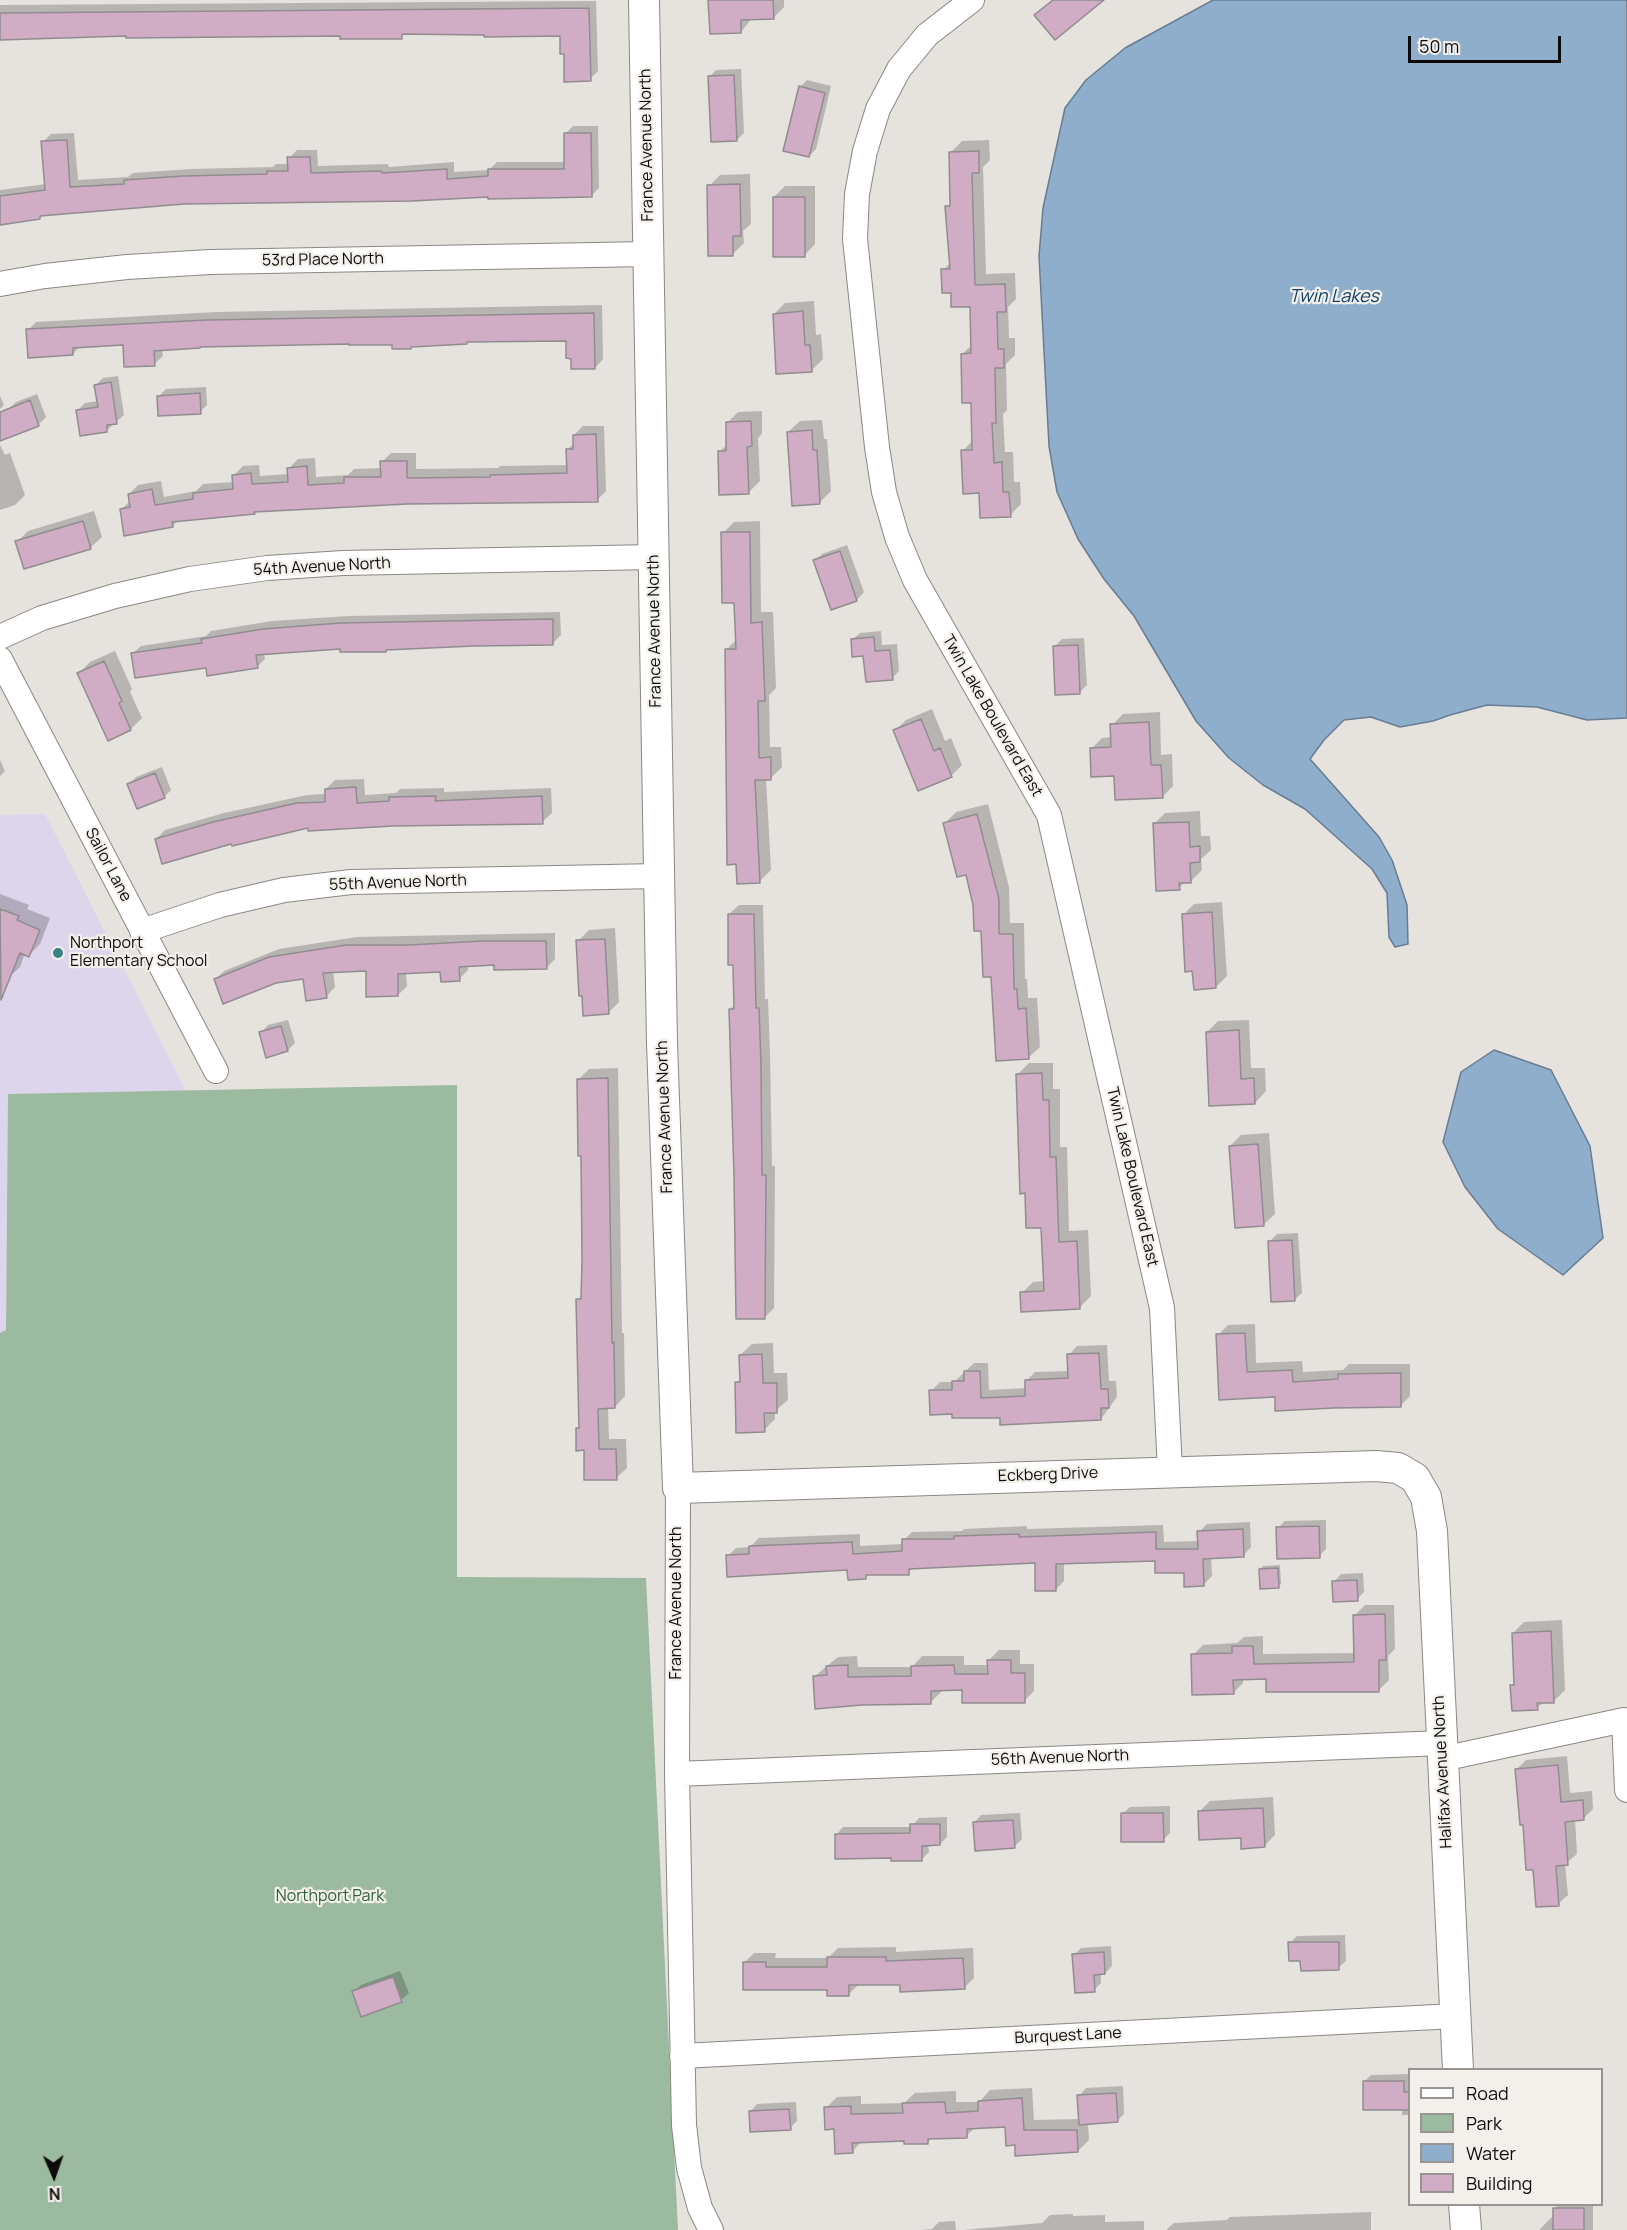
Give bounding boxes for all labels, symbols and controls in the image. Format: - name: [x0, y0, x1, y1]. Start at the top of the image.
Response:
- scale bar: [1411, 24, 1564, 62]
- text: 50 m: [1419, 34, 1459, 58]
- street label: France Avenue North: [636, 68, 658, 222]
- street label: 53rd Place North: [262, 249, 384, 271]
- water label: Twin Lakes: [1289, 286, 1379, 308]
- street label: 54th Avenue North: [253, 554, 391, 580]
- street label: France Avenue North: [644, 554, 666, 708]
- street label: Twin Lake Boulevard East: [938, 632, 1046, 800]
- street label: Sailor Lane: [81, 825, 135, 905]
- street label: 55th Avenue North: [329, 871, 467, 895]
- place label: Northport Elementary School: [70, 934, 208, 972]
- marker: Northport Elementary School: [51, 946, 65, 960]
- street label: France Avenue North: [653, 1040, 677, 1194]
- street label: Twin Lake Boulevard East: [1102, 1085, 1162, 1269]
- street label: Eckberg Drive: [998, 1464, 1098, 1486]
- street label: France Avenue North: [667, 1526, 687, 1680]
- street label: Halifax Avenue North: [1429, 1695, 1457, 1849]
- street label: 56th Avenue North: [991, 1746, 1129, 1770]
- park label: Northport Park: [276, 1887, 384, 1907]
- street label: Burquest Lane: [1014, 2024, 1122, 2048]
- legend: [1408, 2068, 1603, 2206]
- text: Road: [1466, 2081, 1509, 2105]
- text: Park: [1466, 2111, 1502, 2135]
- text: Water: [1466, 2141, 1516, 2165]
- north arrow: [24, 2146, 84, 2206]
- text: Building: [1466, 2171, 1532, 2195]
- text: N: [48, 2183, 61, 2205]

